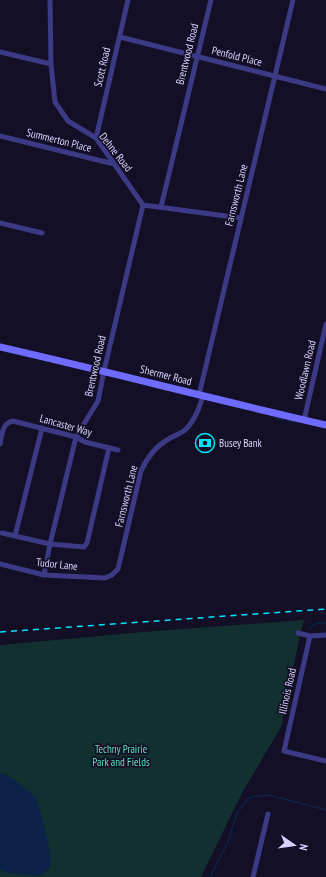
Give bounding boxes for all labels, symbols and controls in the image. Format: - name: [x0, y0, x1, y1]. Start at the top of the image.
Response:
- street label: Brentwood Road: [173, 22, 201, 86]
- street label: Penfold Place: [210, 43, 264, 69]
- street label: Scott Road: [91, 46, 113, 88]
- street label: Summerton Place: [25, 125, 93, 155]
- street label: Dehne Road: [96, 130, 136, 174]
- street label: Farnsworth Lane: [222, 162, 251, 227]
- street label: Brentwood Road: [81, 334, 109, 398]
- street label: Woodlawn Road: [291, 339, 319, 401]
- street label: Shermer Road: [139, 362, 194, 388]
- street label: Lancaster Way: [38, 411, 95, 439]
- bank icon: Busey Bank: [194, 432, 216, 454]
- place label: Busey Bank: [219, 436, 263, 450]
- street label: Farnsworth Lane: [112, 463, 141, 528]
- street label: Tudor Lane: [35, 555, 79, 573]
- street label: Illinois Road: [275, 666, 299, 715]
- park label: Techny Prairie Park and Fields: [92, 742, 150, 769]
- north arrow: [274, 825, 314, 865]
- text: N: [296, 843, 311, 852]

